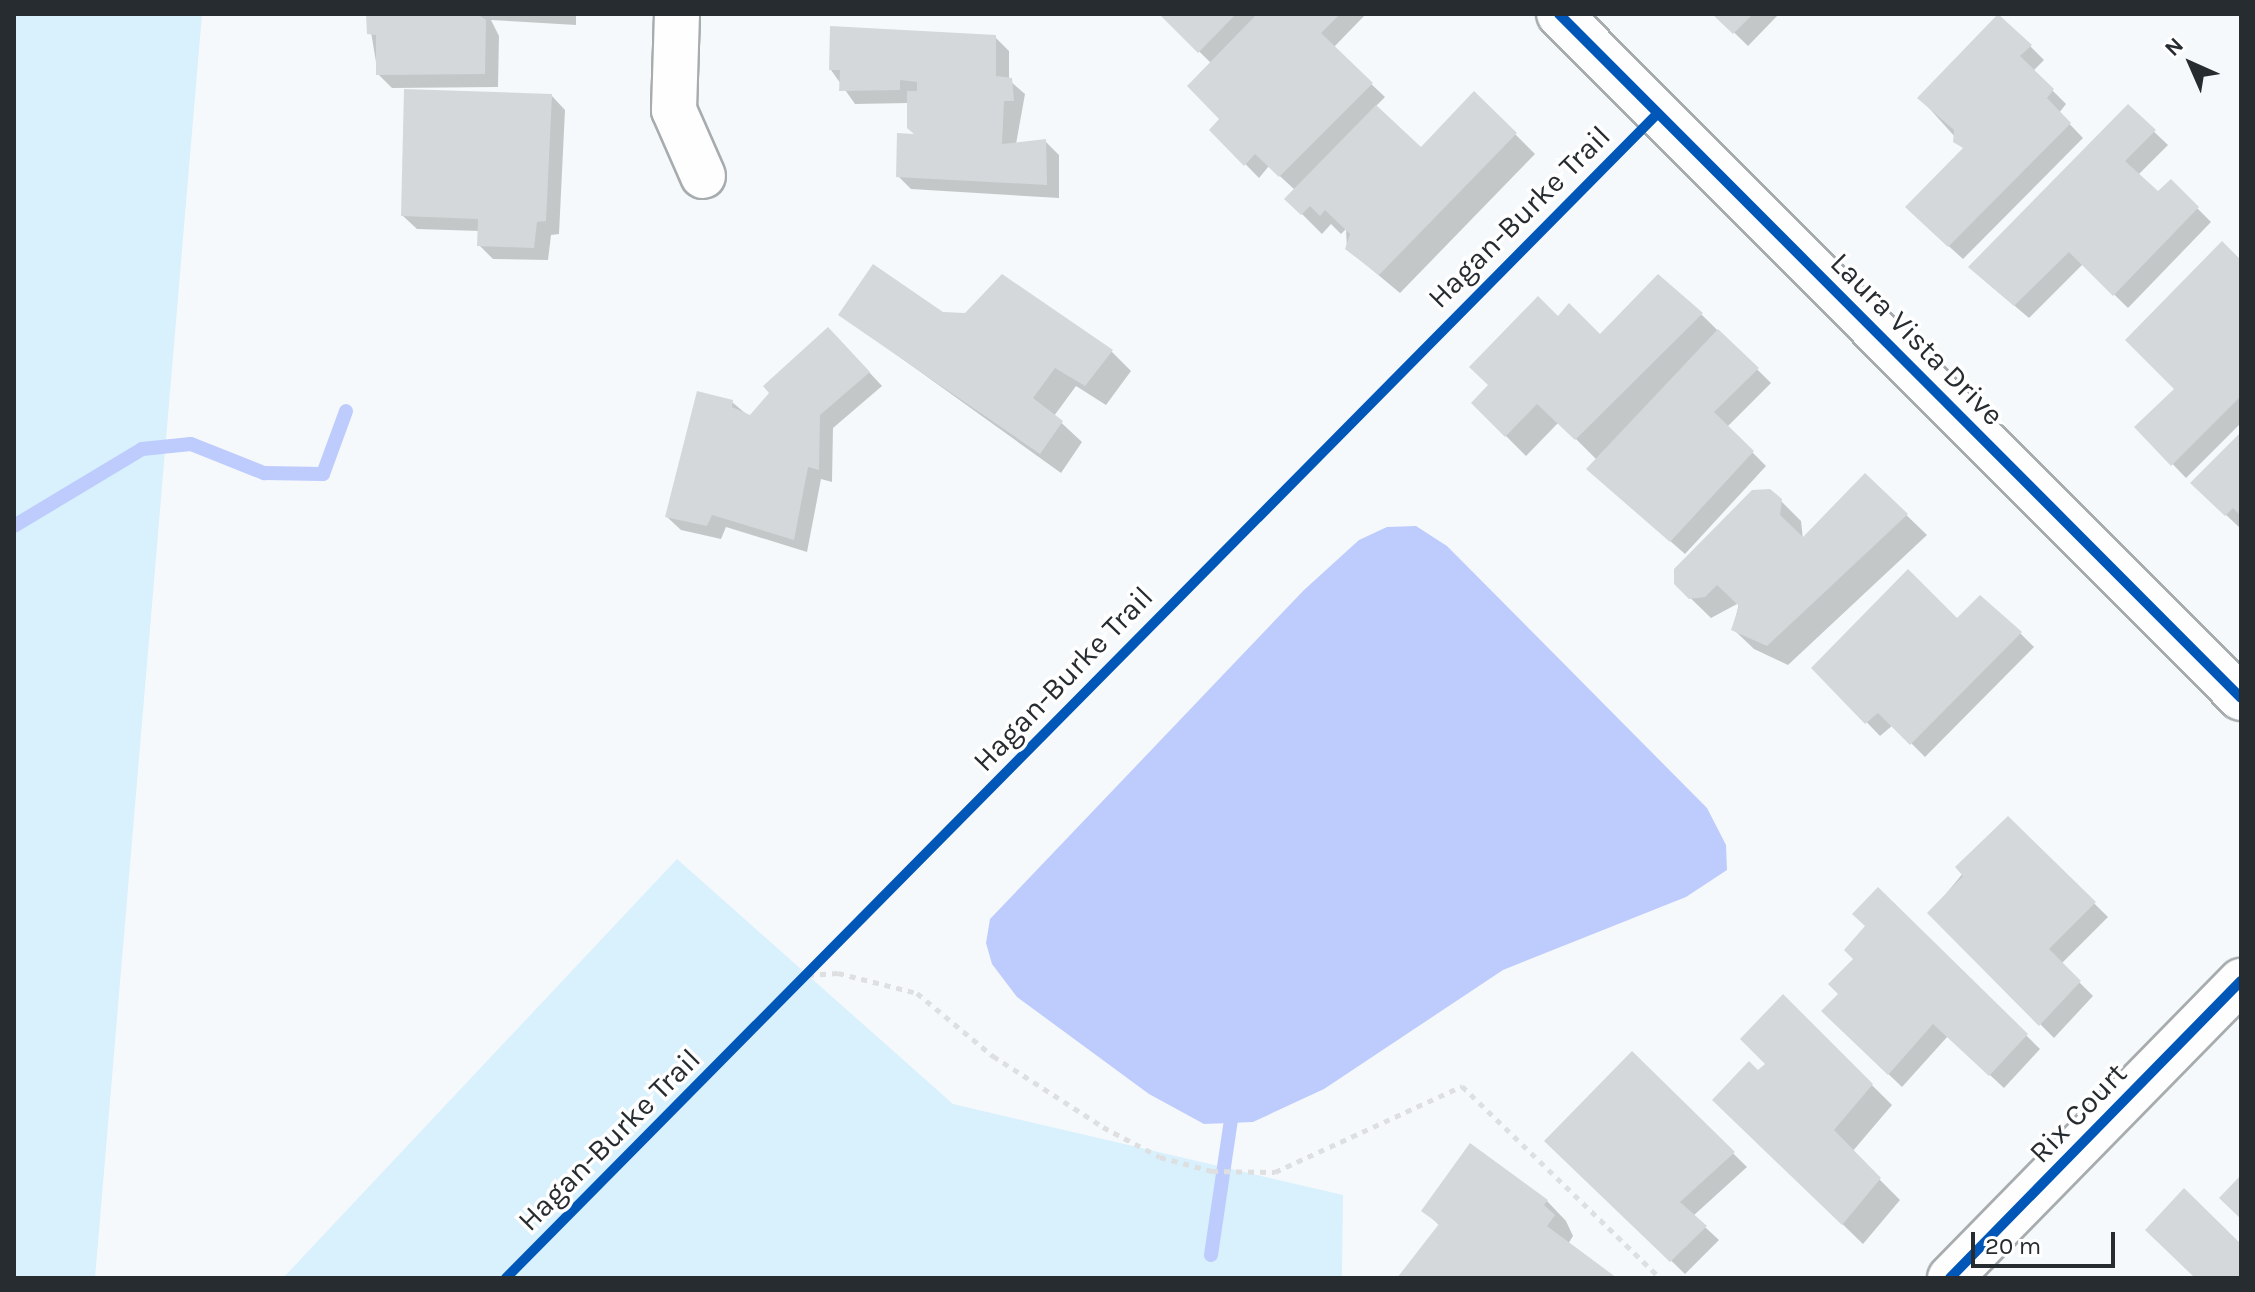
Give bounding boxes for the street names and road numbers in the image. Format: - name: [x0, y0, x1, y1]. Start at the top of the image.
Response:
- street label: Hagan-Burke Trail: [1420, 118, 1618, 316]
- street label: Laura Vista Drive: [1823, 245, 2011, 433]
- street label: Hagan-Burke Trail: [966, 579, 1160, 779]
- street label: Hagan-Burke Trail: [510, 1041, 708, 1239]
- street label: Rix Court: [2022, 1056, 2134, 1170]

